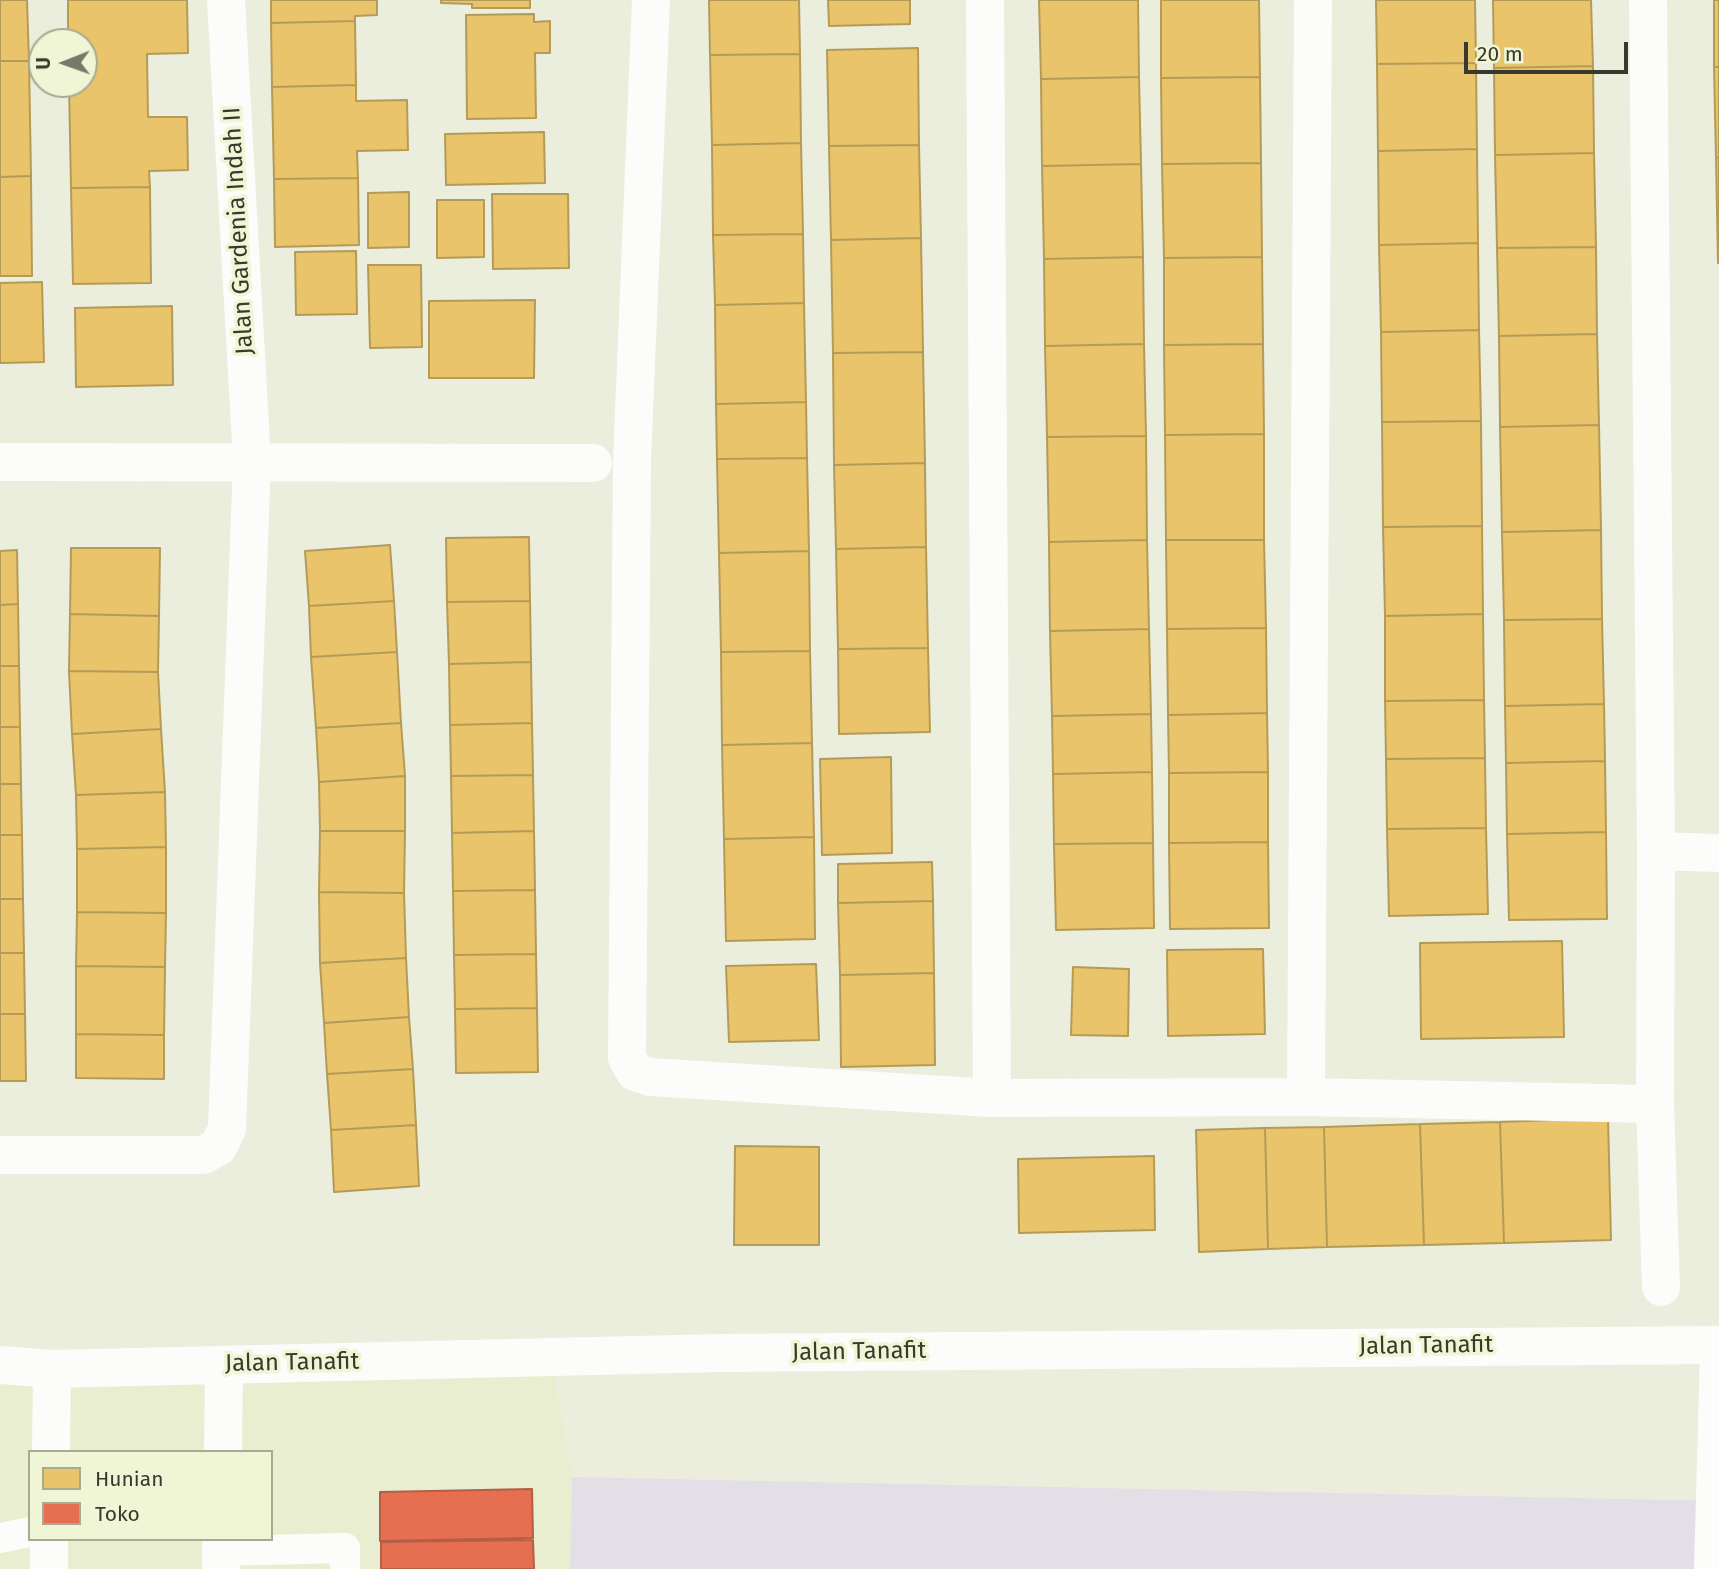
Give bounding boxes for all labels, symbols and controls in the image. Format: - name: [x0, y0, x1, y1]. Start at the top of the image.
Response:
- north arrow: [28, 28, 98, 98]
- scale bar: [1467, 28, 1632, 72]
- text: 20 m: [1477, 41, 1523, 67]
- text: U: [32, 57, 55, 70]
- street label: Jalan Gardenia Indah II: [218, 106, 260, 356]
- street label: Jalan Tanafit: [1359, 1330, 1493, 1362]
- street label: Jalan Tanafit: [792, 1336, 926, 1368]
- street label: Jalan Tanafit: [225, 1347, 359, 1379]
- legend: [28, 1450, 273, 1541]
- text: Hunian: [95, 1466, 163, 1492]
- text: Toko: [95, 1501, 140, 1527]

